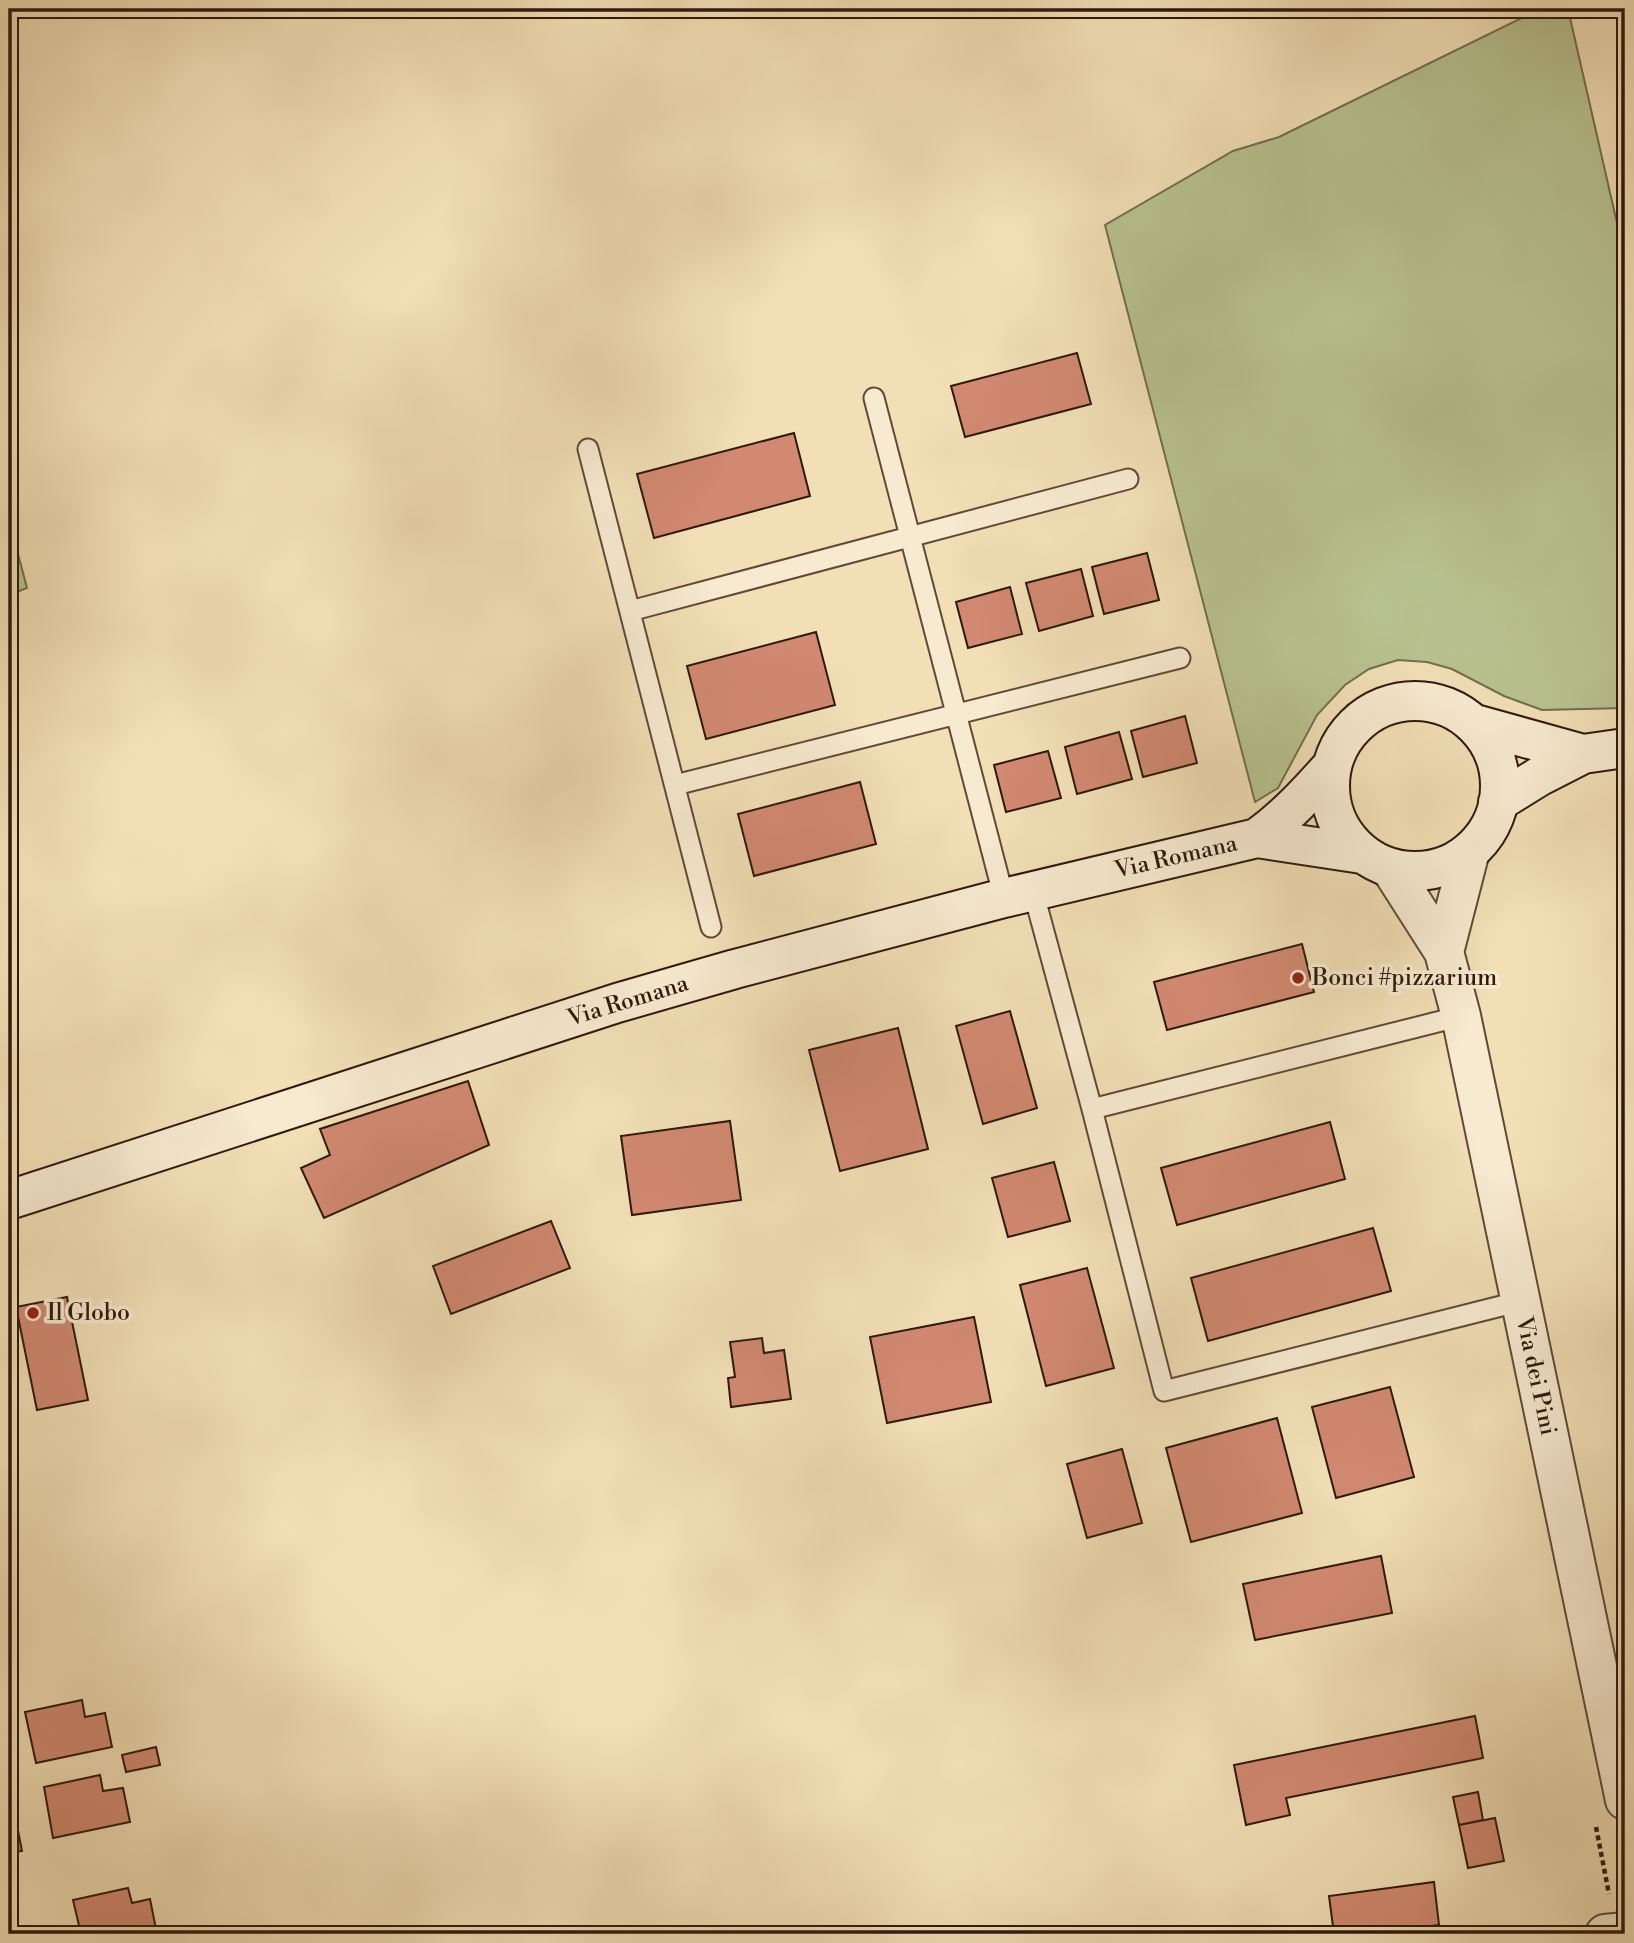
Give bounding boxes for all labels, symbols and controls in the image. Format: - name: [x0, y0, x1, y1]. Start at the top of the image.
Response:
- street label: Via Romana: [1111, 829, 1240, 885]
- place label: Bonci #pizzarium: [1311, 964, 1497, 992]
- street label: Via Romana: [563, 969, 692, 1033]
- marker: Bonci #pizzarium: [1290, 970, 1306, 986]
- place label: Il Globo: [47, 1299, 130, 1327]
- marker: Il Globo: [25, 1305, 41, 1321]
- street label: Via dei Pini: [1510, 1313, 1562, 1438]

